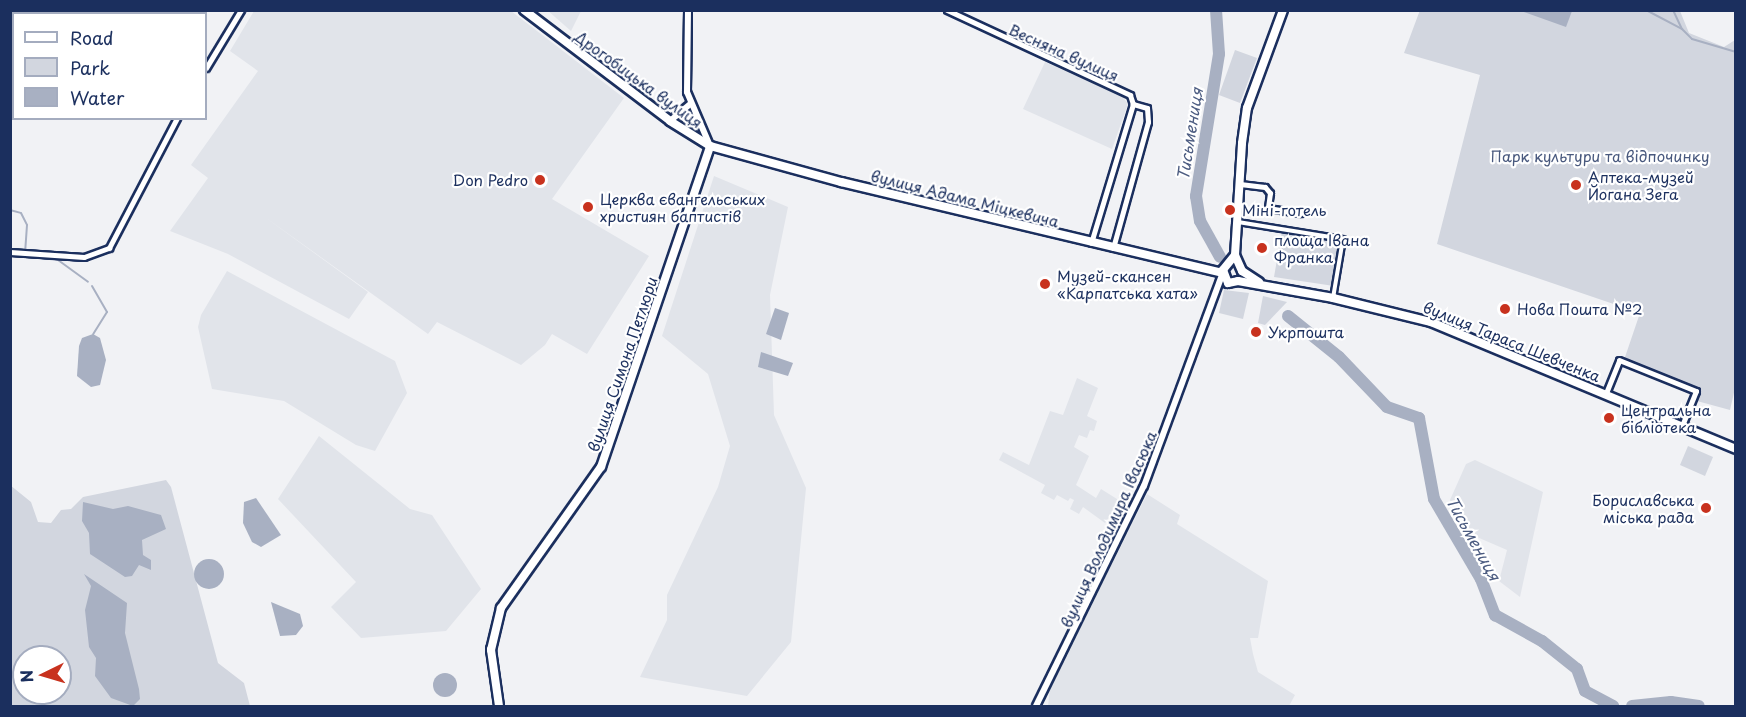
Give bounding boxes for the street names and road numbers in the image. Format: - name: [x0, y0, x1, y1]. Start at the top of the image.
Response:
- street label: Весняна вулиця: [1006, 20, 1122, 84]
- street label: Дрогобицька вулиця: [572, 27, 706, 131]
- street label: вулиця Адама Міцкевича: [869, 166, 1061, 230]
- street label: вулиця Симона Петлюри: [583, 274, 661, 454]
- street label: вулиця Тараса Шевченка: [1420, 297, 1604, 385]
- street label: вулиця Володимира Івасюка: [1056, 428, 1160, 630]

